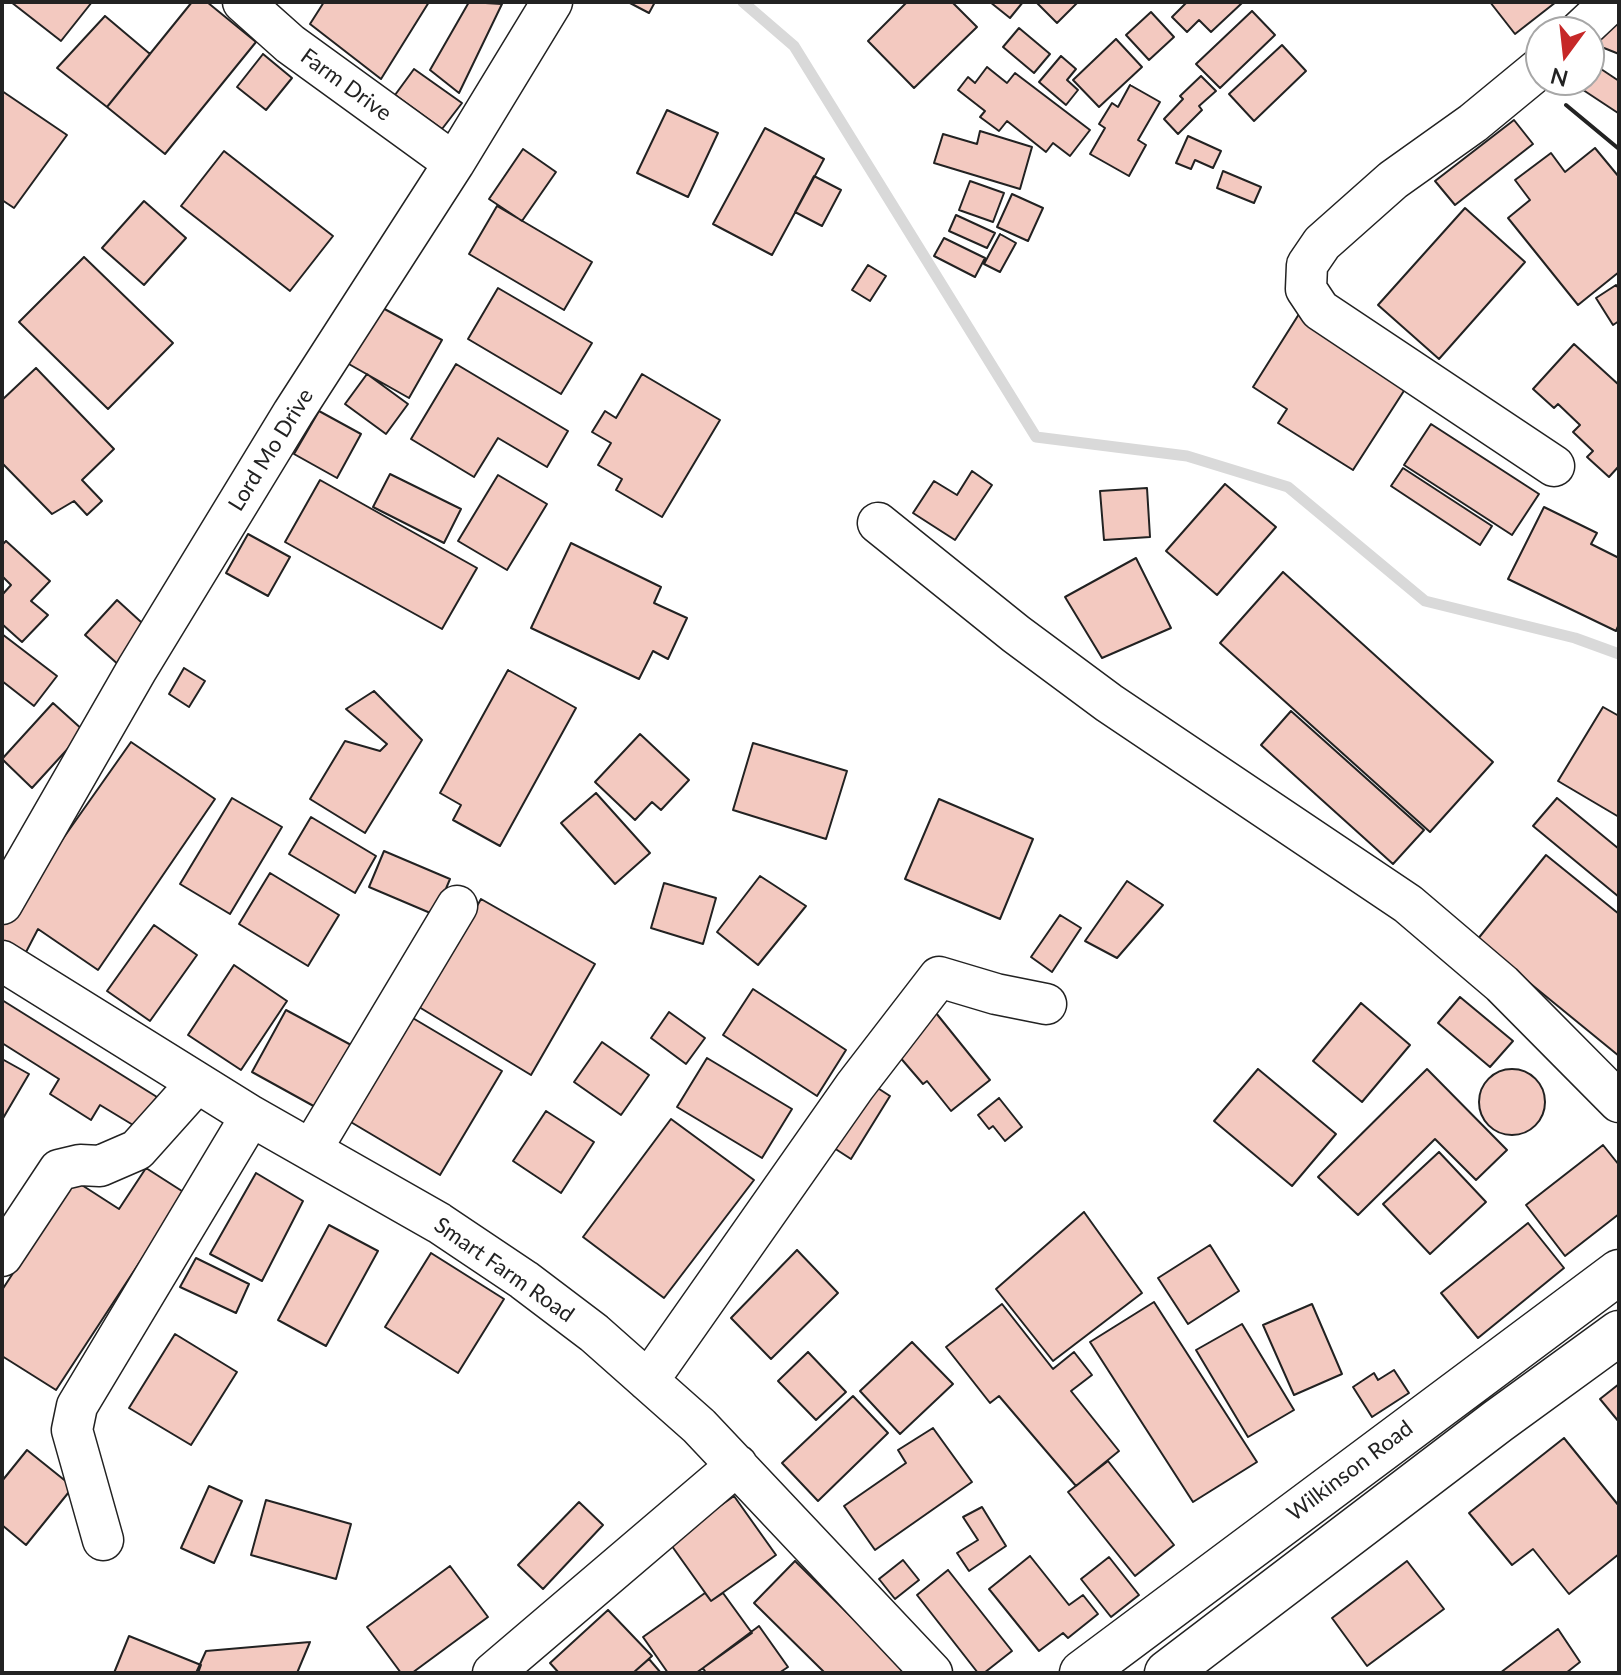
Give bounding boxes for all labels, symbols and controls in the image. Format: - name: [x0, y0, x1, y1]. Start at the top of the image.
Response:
- north arrow: [1525, 16, 1605, 96]
- street label: Farm Drive: [295, 43, 397, 127]
- text: N: [1548, 63, 1571, 93]
- street label: Lord Mo Drive: [223, 384, 319, 516]
- street label: Smart Farm Road: [429, 1212, 579, 1328]
- street label: Wilkinson Road: [1282, 1415, 1418, 1527]

